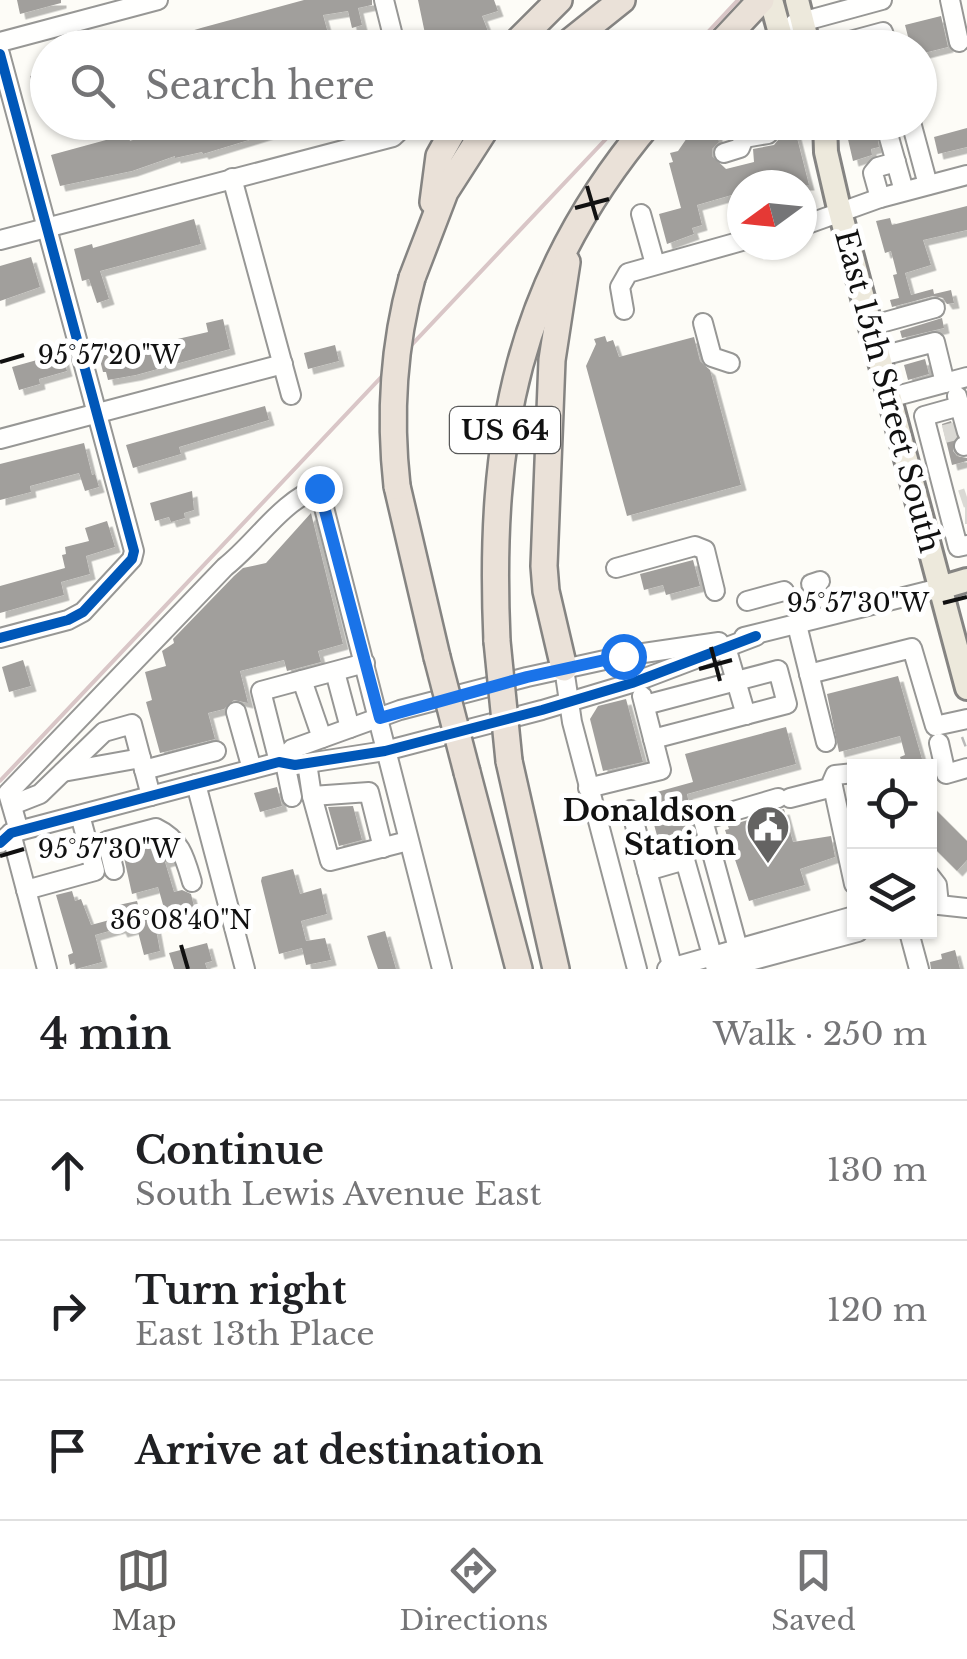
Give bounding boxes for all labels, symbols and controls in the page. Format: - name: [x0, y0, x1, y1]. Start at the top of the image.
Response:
- search box: [30, 30, 937, 140]
- icon: search: [65, 58, 120, 113]
- text: Search here: [145, 62, 375, 109]
- north arrow: [727, 170, 817, 260]
- street label: East 15th Street South: [827, 225, 949, 557]
- text: 95°57'20"W: [38, 340, 181, 371]
- road number: US 64: [450, 407, 560, 453]
- route end: [297, 466, 343, 512]
- text: 95°57'30"W: [787, 588, 930, 619]
- route start: [601, 634, 647, 680]
- map controls: [847, 759, 937, 939]
- button: locate: [847, 759, 937, 849]
- place label: Donaldson Station: [563, 792, 736, 863]
- public building icon: Donaldson Station: [745, 804, 791, 865]
- text: 95°57'30"W: [38, 834, 181, 865]
- button: layers: [847, 849, 937, 939]
- text: 36°08'40"N: [110, 905, 252, 936]
- text: 4 min: [40, 1008, 171, 1060]
- text: Walk · 250 m: [713, 1014, 927, 1054]
- text: Continue: [135, 1127, 324, 1174]
- icon: ahead: [40, 1143, 95, 1198]
- text: 130 m: [827, 1150, 927, 1190]
- text: South Lewis Avenue East: [135, 1174, 542, 1214]
- text: Turn right: [135, 1267, 346, 1314]
- icon: right: [40, 1283, 95, 1338]
- text: 120 m: [827, 1290, 927, 1330]
- text: East 13th Place: [135, 1314, 375, 1354]
- icon: arrive: [40, 1423, 95, 1478]
- text: Arrive at destination: [135, 1427, 544, 1474]
- tab: Map: [111, 1543, 176, 1638]
- tab: Directions: [399, 1543, 548, 1638]
- tab: Saved: [771, 1543, 856, 1638]

